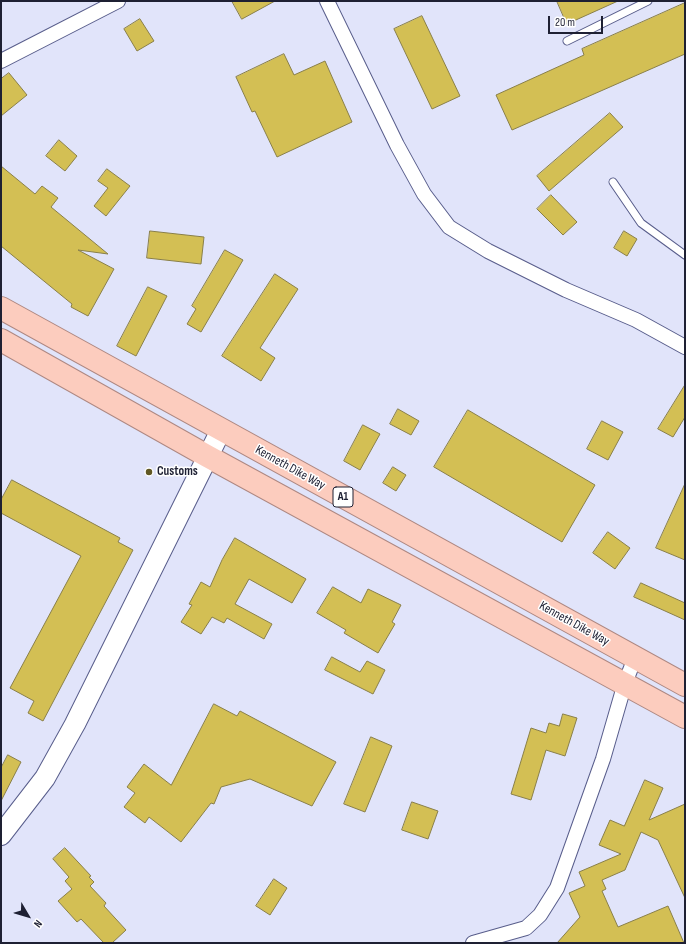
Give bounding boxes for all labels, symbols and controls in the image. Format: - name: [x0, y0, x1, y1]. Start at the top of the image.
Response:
- scale bar: [550, 8, 605, 34]
- text: 20 m: [555, 15, 575, 30]
- street label: Kenneth Dike Way: [252, 442, 328, 494]
- place label: Customs: [157, 464, 198, 480]
- marker: Customs: [144, 467, 154, 477]
- road number: A1: [333, 487, 353, 507]
- street label: Kenneth Dike Way: [536, 598, 612, 650]
- north arrow: [8, 896, 48, 936]
- text: N: [31, 917, 45, 930]

